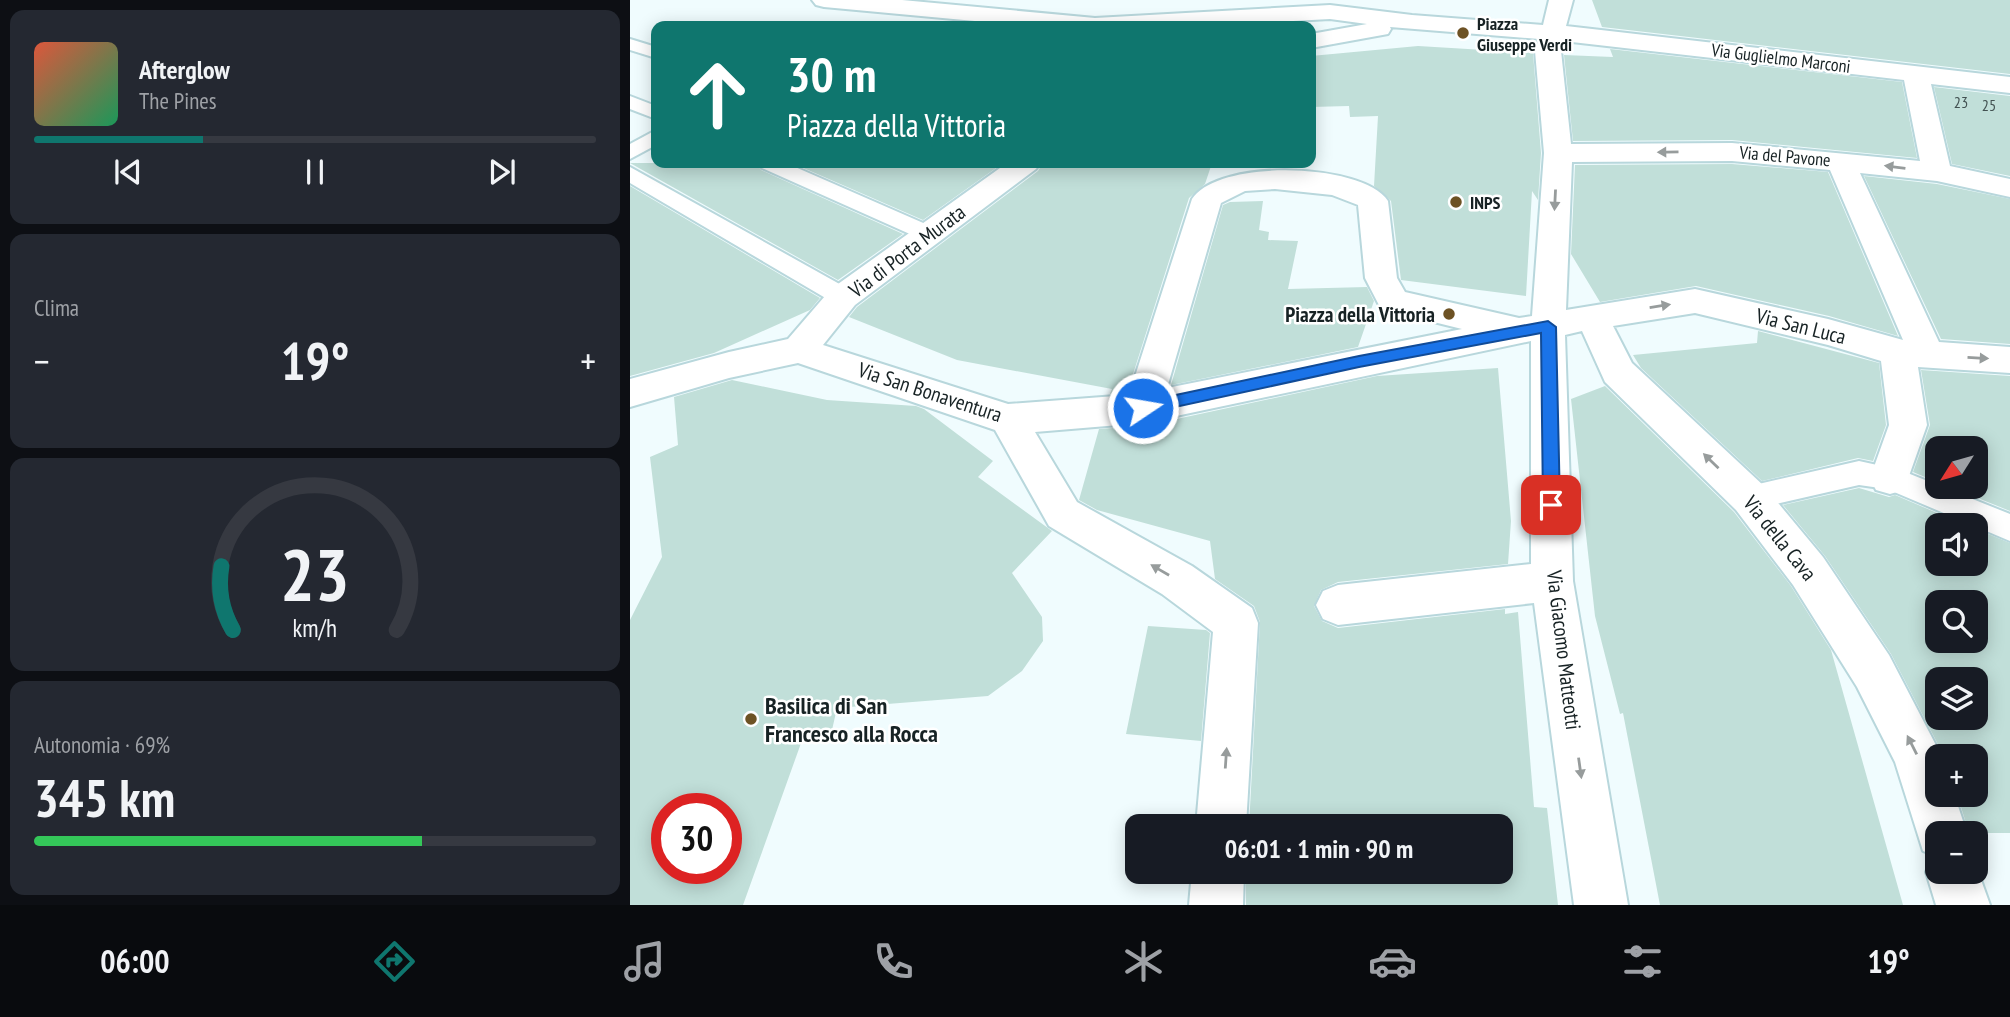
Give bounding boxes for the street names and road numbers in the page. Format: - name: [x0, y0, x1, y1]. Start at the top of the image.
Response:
- street label: Via Guglielmo Marconi: [1709, 38, 1852, 78]
- street label: Via del Pavone: [1737, 140, 1832, 171]
- street label: Via di Porta Murata: [843, 198, 971, 304]
- street label: Via San Luca: [1752, 302, 1849, 350]
- street label: Via San Bonaventura: [854, 356, 1005, 428]
- street label: Via della Cava: [1737, 489, 1823, 586]
- street label: Via Giacomo Matteotti: [1541, 568, 1587, 731]

